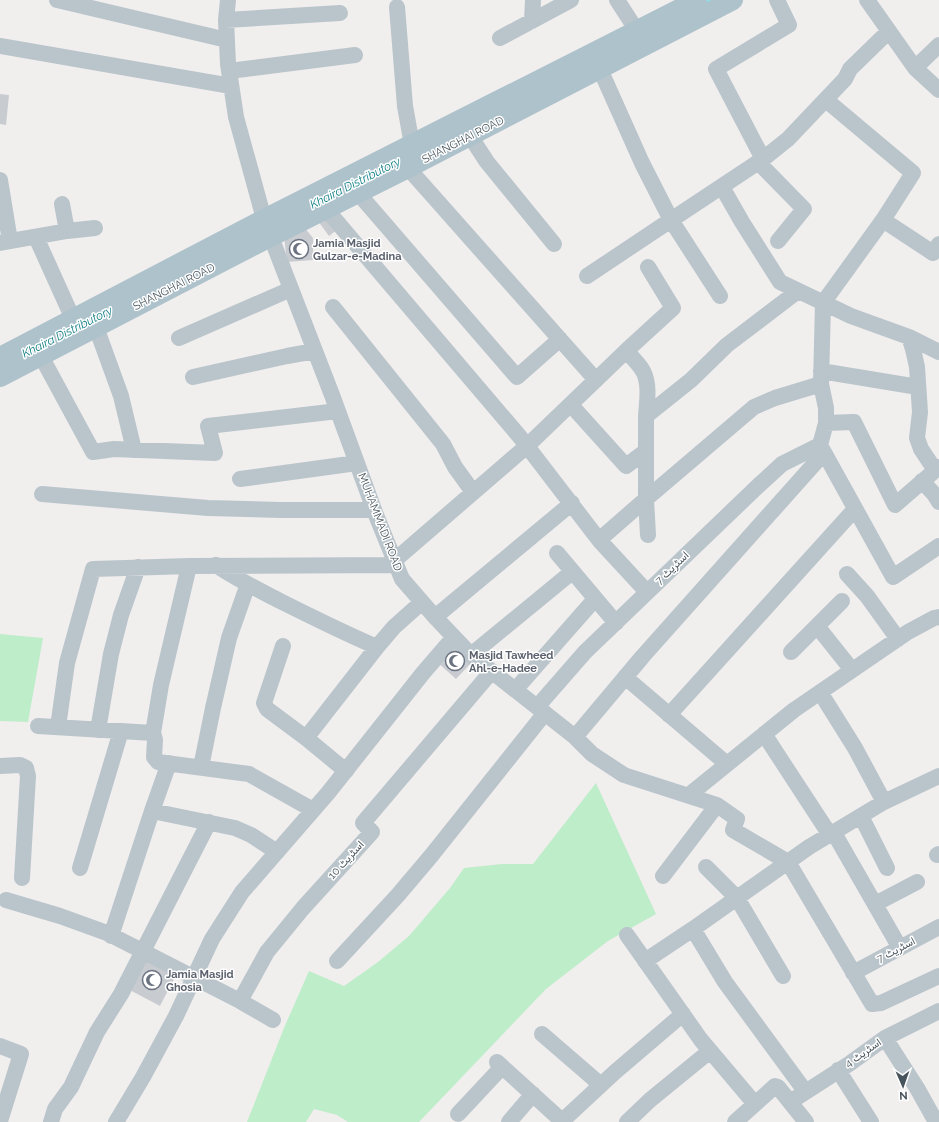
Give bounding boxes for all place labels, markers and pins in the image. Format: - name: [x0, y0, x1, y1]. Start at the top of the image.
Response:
- place label: Jamia Masjid Gulzar-e-Madina: [313, 237, 401, 263]
- mosque icon: Jamia Masjid Gulzar-e-Madina: [288, 238, 310, 260]
- place label: Masjid Tawheed Ahl-e-Hadee: [469, 649, 553, 675]
- mosque icon: Masjid Tawheed Ahl-e-Hadee: [444, 650, 466, 672]
- place label: Jamia Masjid Ghosia: [166, 968, 234, 994]
- mosque icon: Jamia Masjid Ghosia: [141, 969, 163, 991]

